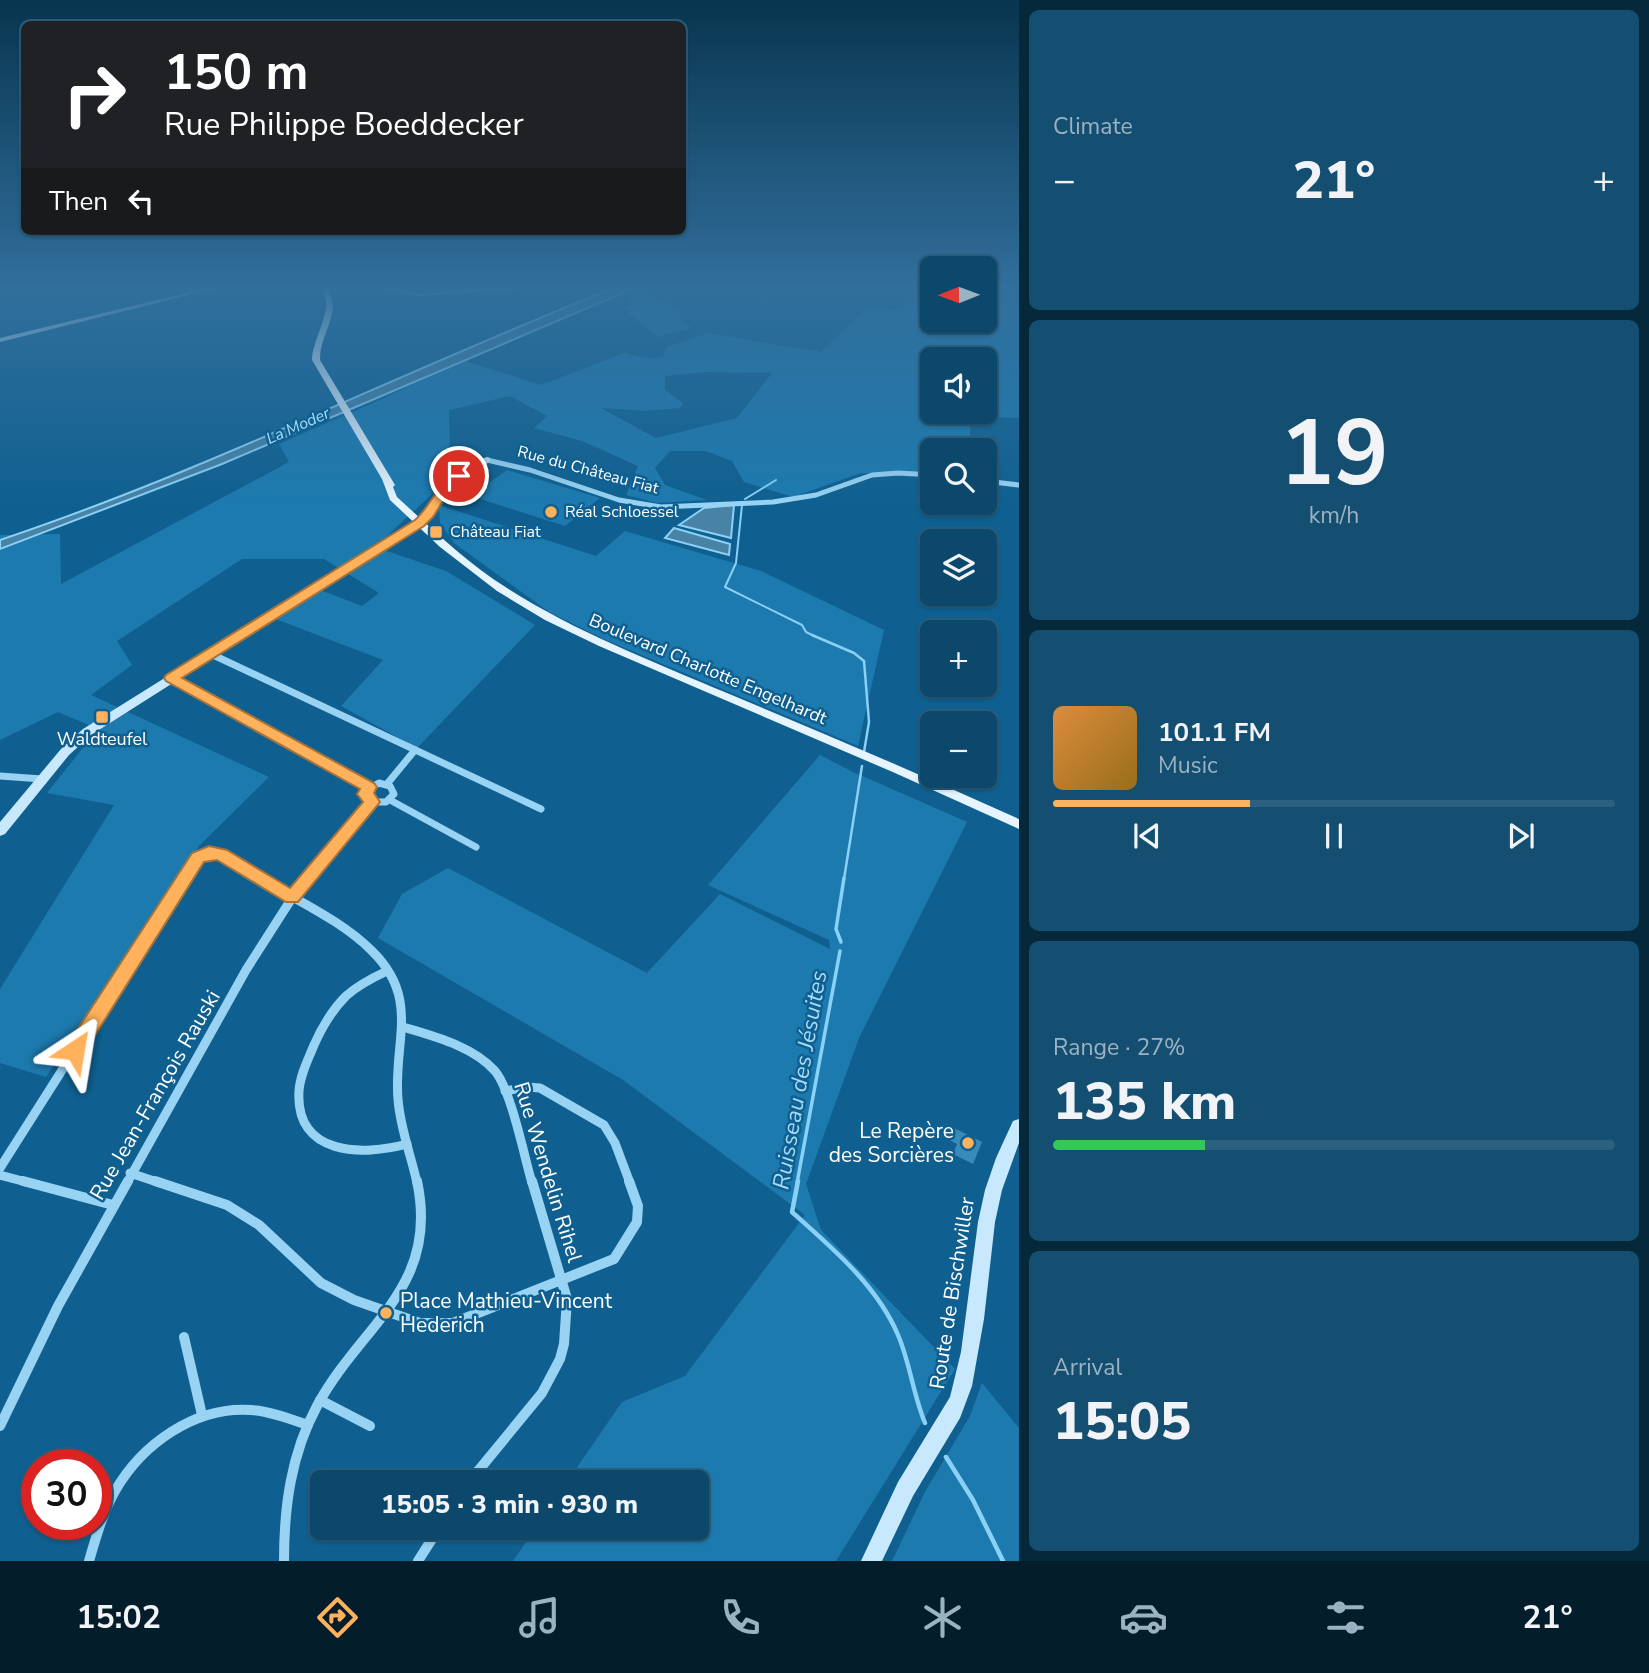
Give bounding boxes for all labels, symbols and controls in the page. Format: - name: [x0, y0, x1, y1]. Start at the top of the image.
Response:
- text: 150 m: [164, 39, 308, 106]
- icon: right: [49, 49, 140, 140]
- text: Rue Philippe Boeddecker: [164, 103, 524, 146]
- text: Climate: [1053, 111, 1133, 142]
- text: 21°: [1293, 145, 1375, 216]
- text: −: [1053, 155, 1076, 206]
- text: +: [1592, 155, 1615, 206]
- icon: left: [122, 182, 160, 220]
- text: Then: [49, 184, 108, 219]
- north arrow: [920, 256, 998, 332]
- map controls: [920, 256, 997, 788]
- button: sound: [920, 347, 997, 424]
- text: 19: [1279, 392, 1389, 516]
- water label: La Moder: [263, 402, 334, 450]
- button: search: [920, 438, 997, 515]
- street label: Rue du Château Fiat: [515, 441, 661, 500]
- pin: [429, 446, 489, 506]
- icon: arrive: [440, 457, 478, 495]
- text: km/h: [1309, 500, 1359, 531]
- place label: Réal Schloessel: [565, 501, 679, 523]
- marker: Réal Schloessel: [543, 504, 559, 520]
- place label: Château Fiat: [450, 521, 541, 543]
- marker: Château Fiat: [428, 524, 444, 540]
- button: layers: [920, 529, 997, 606]
- street label: Boulevard Charlotte Engelhardt: [585, 608, 831, 730]
- button: +: [920, 620, 997, 697]
- marker: Waldteufel: [94, 709, 110, 725]
- button: −: [920, 711, 997, 788]
- text: 101.1 FM: [1158, 715, 1271, 750]
- place label: Waldteufel: [57, 727, 148, 751]
- text: Music: [1158, 750, 1218, 781]
- icon: previous: [1128, 817, 1166, 855]
- icon: pause: [1315, 817, 1353, 855]
- icon: next: [1502, 817, 1540, 855]
- water label: Ruisseau des Jésuites: [765, 968, 835, 1192]
- street label: Rue Jean-François Rauski: [83, 985, 227, 1205]
- position arrow: [38, 1013, 112, 1087]
- text: Range · 27%: [1053, 1032, 1185, 1063]
- text: 135 km: [1053, 1066, 1236, 1137]
- street label: Rue Wendelin Rihel: [507, 1078, 589, 1266]
- place label: Le Repère des Sorcières: [829, 1117, 954, 1169]
- marker: Le Repère des Sorcières: [960, 1135, 976, 1151]
- street label: Route de Bischwiller: [923, 1194, 981, 1391]
- place label: Place Mathieu-Vincent Hederich: [400, 1287, 613, 1339]
- marker: Place Mathieu-Vincent Hederich: [378, 1305, 394, 1321]
- text: Arrival: [1053, 1352, 1122, 1383]
- text: 15:05: [1053, 1386, 1191, 1457]
- speed limit sign: 30: [21, 1449, 112, 1540]
- text: 15:05 · 3 min · 930 m: [381, 1487, 638, 1522]
- icon: directions: [313, 1593, 362, 1642]
- icon: music: [515, 1593, 564, 1642]
- icon: phone: [716, 1593, 765, 1642]
- icon: climate: [918, 1593, 967, 1642]
- icon: car: [1119, 1593, 1168, 1642]
- icon: filters: [1321, 1593, 1370, 1642]
- text: 15:02: [76, 1596, 161, 1639]
- text: 21°: [1522, 1596, 1573, 1639]

